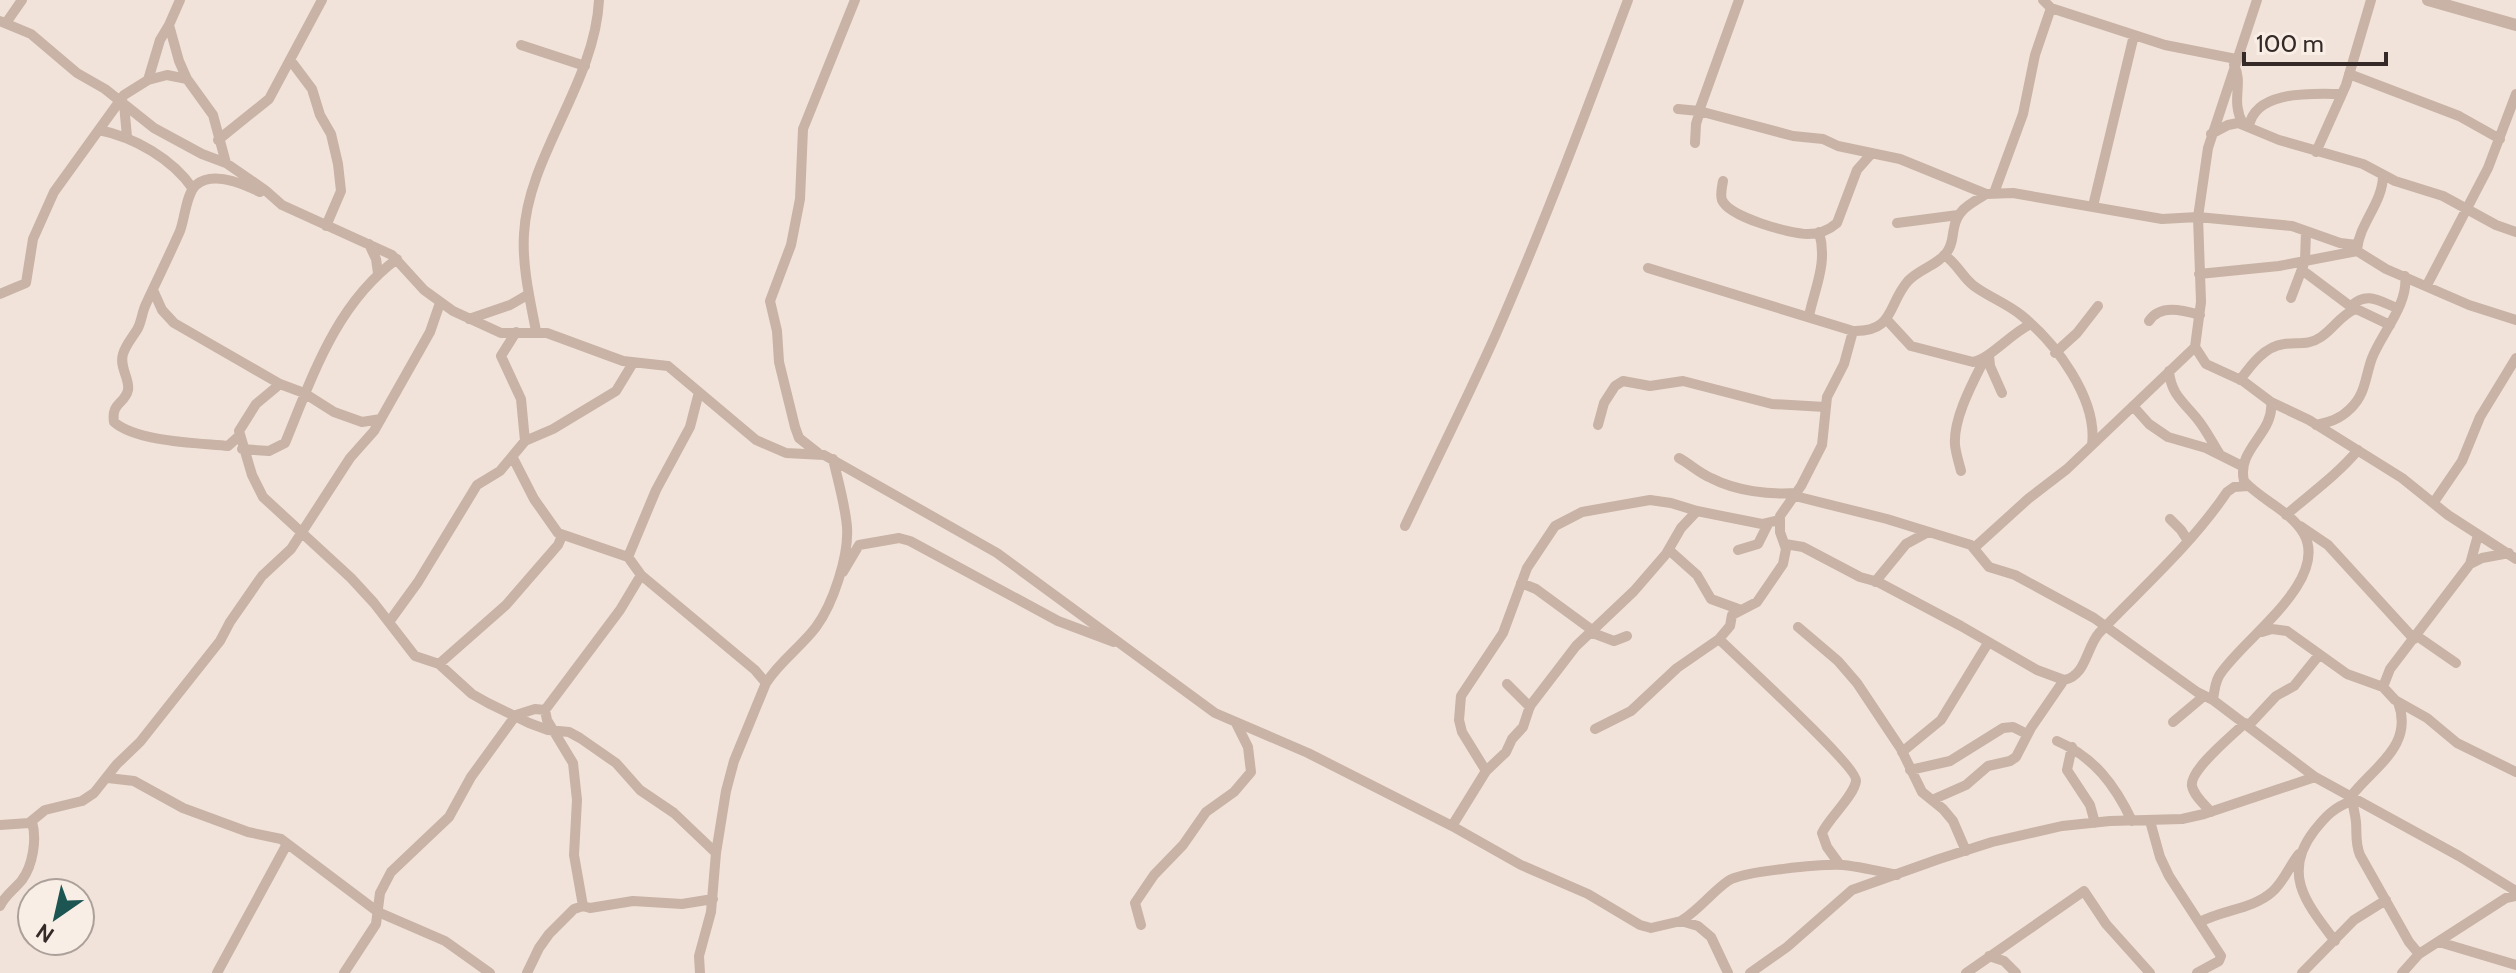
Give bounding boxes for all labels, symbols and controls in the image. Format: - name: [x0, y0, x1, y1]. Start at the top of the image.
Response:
- scale bar: [2244, 16, 2386, 66]
- text: 100 m: [2256, 29, 2324, 58]
- north arrow: [16, 877, 96, 957]
- text: N: [31, 918, 59, 949]

